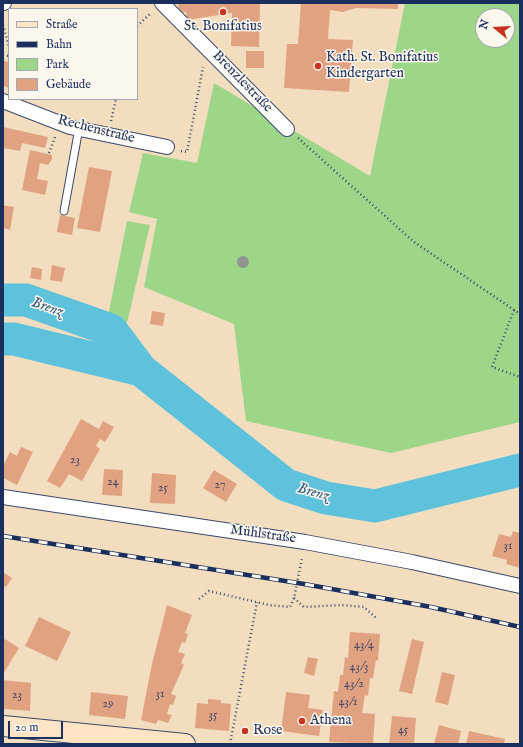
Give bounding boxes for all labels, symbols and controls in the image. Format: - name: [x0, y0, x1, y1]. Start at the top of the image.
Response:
- marker: St. Bonifatius: [218, 7, 228, 17]
- legend: [8, 8, 138, 100]
- north arrow: [475, 8, 515, 48]
- text: Straße: [46, 17, 78, 32]
- text: N: [476, 18, 493, 31]
- place label: St. Bonifatius: [184, 19, 262, 35]
- text: Bahn: [46, 37, 72, 52]
- street label: Brenzlestraße: [208, 48, 276, 116]
- place label: Kath. St. Bonifatius Kindergarten: [326, 50, 438, 82]
- text: Park: [46, 57, 69, 72]
- marker: Kath. St. Bonifatius Kindergarten: [313, 61, 323, 71]
- text: Gebäude: [46, 77, 91, 92]
- street label: Rechenstraße: [56, 112, 136, 148]
- water label: Brenz: [29, 294, 65, 322]
- house number: 23: [70, 454, 80, 468]
- house number: 24: [107, 476, 119, 490]
- house number: 27: [214, 479, 226, 493]
- water label: Brenz: [295, 480, 331, 506]
- house number: 25: [158, 482, 168, 496]
- street label: Mühlstraße: [229, 522, 297, 548]
- house number: 31: [504, 540, 512, 554]
- house number: 43/4: [354, 639, 374, 653]
- house number: 43/3: [350, 661, 368, 675]
- house number: 43/2: [344, 678, 364, 692]
- house number: 31: [156, 688, 164, 702]
- house number: 23: [12, 689, 22, 703]
- house number: 43/1: [339, 696, 357, 710]
- house number: 29: [103, 698, 113, 712]
- house number: 35: [209, 709, 217, 723]
- scale bar: [10, 713, 65, 739]
- place label: Athena: [310, 713, 352, 729]
- marker: Athena: [297, 716, 307, 726]
- text: 20 m: [15, 720, 38, 735]
- place label: Rose: [253, 723, 282, 739]
- house number: 45: [398, 724, 408, 738]
- marker: Rose: [240, 726, 250, 736]

